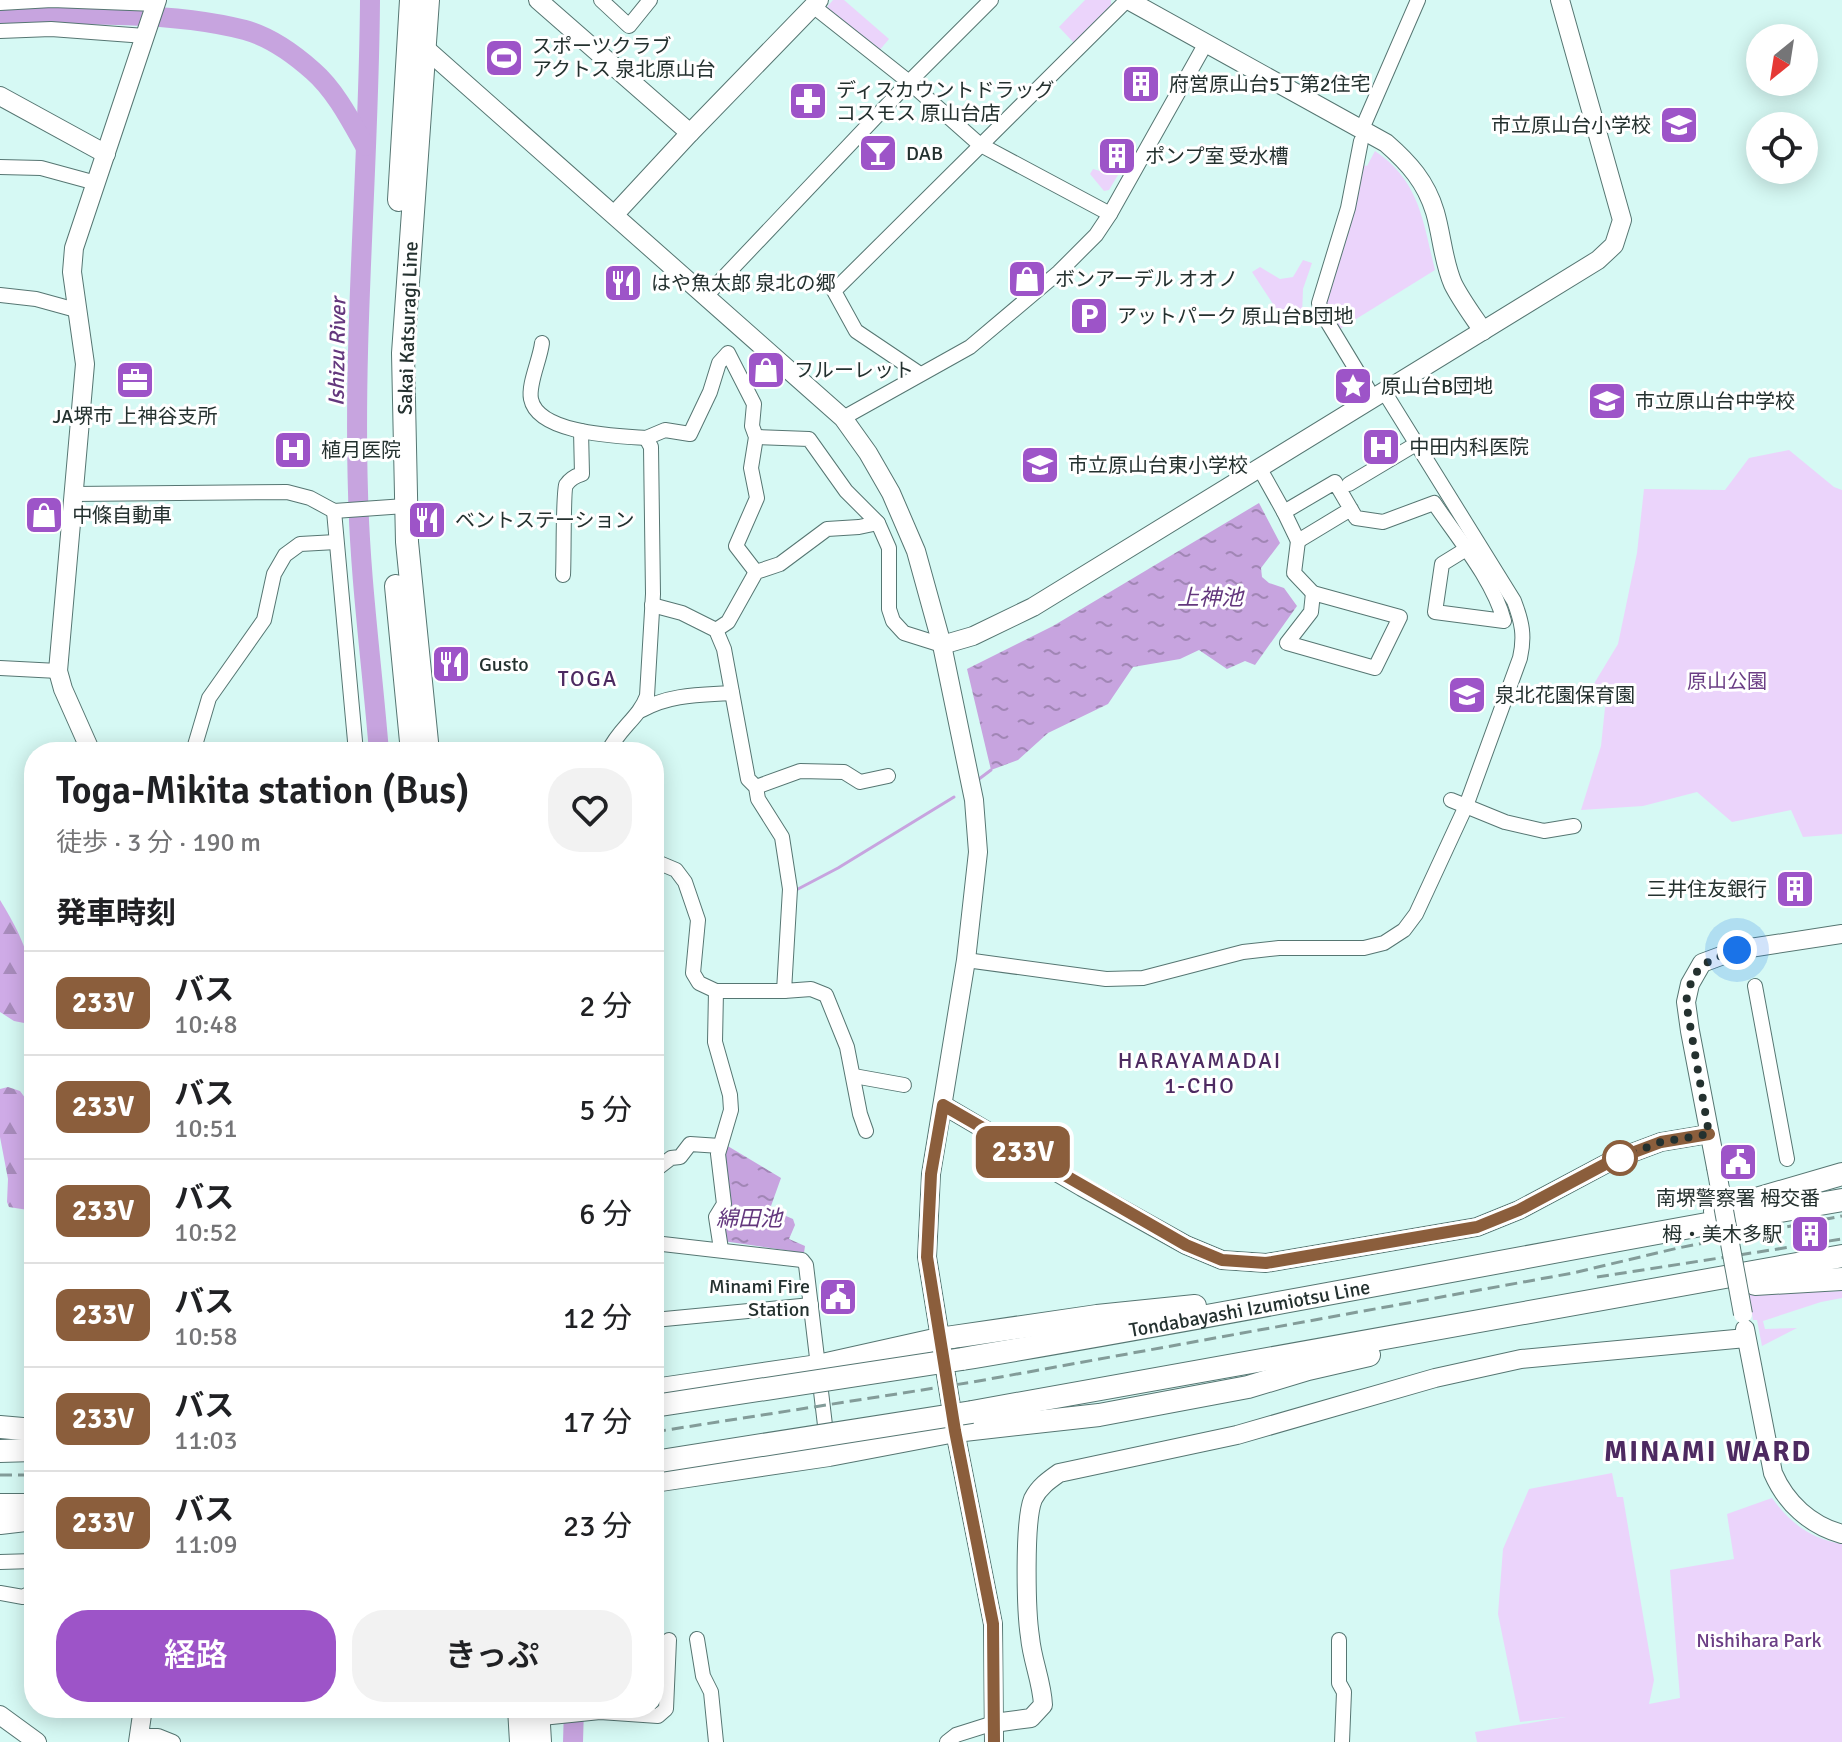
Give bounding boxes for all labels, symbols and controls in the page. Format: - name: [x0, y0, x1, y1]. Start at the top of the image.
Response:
- north arrow: [1746, 24, 1818, 96]
- map controls: [1746, 24, 1818, 184]
- place label: スポーツクラブ アクトス 泉北原山台: [532, 34, 715, 82]
- sports icon: スポーツクラブ アクトス 泉北原山台: [483, 37, 525, 79]
- building icon: 府営原山台5丁第2住宅: [1120, 63, 1162, 105]
- place label: 府営原山台5丁第2住宅: [1169, 72, 1371, 97]
- place label: ディスカウントドラッグ コスモス 原山台店: [836, 78, 1055, 126]
- pharmacy icon: ディスカウントドラッグ コスモス 原山台店: [787, 80, 829, 122]
- school or university icon: 市立原山台小学校: [1658, 104, 1700, 146]
- button: locate: [1746, 112, 1818, 184]
- place label: 市立原山台小学校: [1491, 113, 1651, 138]
- bar icon: DAB: [857, 132, 899, 174]
- building icon: ポンプ室 受水槽: [1096, 135, 1138, 177]
- place label: DAB: [906, 141, 943, 166]
- place label: ポンプ室 受水槽: [1145, 144, 1289, 169]
- street label: Sakai Katsuragi Line: [392, 241, 424, 415]
- shop icon: ボンアーデル オオノ: [1006, 258, 1048, 300]
- restaurant icon: はや魚太郎 泉北の郷: [602, 262, 644, 304]
- place label: ボンアーデル オオノ: [1055, 267, 1238, 292]
- place label: はや魚太郎 泉北の郷: [651, 271, 835, 296]
- water label: Ishizu River: [323, 295, 351, 406]
- parking icon: アットパーク 原山台B団地: [1068, 295, 1110, 337]
- place label: アットパーク 原山台B団地: [1117, 304, 1354, 329]
- shop icon: フルーレット: [745, 349, 787, 391]
- place label: フルーレット: [794, 358, 914, 383]
- office icon: JA堺市 上神谷支所: [114, 359, 156, 401]
- place icon: 原山台B団地: [1332, 365, 1374, 407]
- place label: 原山台B団地: [1381, 374, 1493, 399]
- school or university icon: 市立原山台中学校: [1586, 380, 1628, 422]
- place label: 市立原山台中学校: [1635, 389, 1795, 414]
- place label: JA堺市 上神谷支所: [52, 404, 218, 429]
- hospital icon: 中田内科医院: [1360, 426, 1402, 468]
- hospital icon: 植月医院: [272, 429, 314, 471]
- place label: 中田内科医院: [1409, 435, 1529, 460]
- place label: 植月医院: [321, 438, 401, 463]
- school or university icon: 市立原山台東小学校: [1019, 444, 1061, 486]
- place label: 市立原山台東小学校: [1068, 453, 1248, 478]
- shop icon: 中條自動車: [23, 494, 65, 536]
- restaurant icon: ベントステーション: [406, 499, 448, 541]
- place label: 中條自動車: [72, 503, 172, 528]
- place label: ベントステーション: [455, 508, 635, 533]
- water label: 上神池: [1177, 584, 1245, 611]
- restaurant icon: Gusto: [430, 643, 472, 685]
- place label: Gusto: [479, 652, 529, 677]
- district label: TOGA: [558, 665, 618, 692]
- park label: 原山公園: [1687, 669, 1767, 694]
- school or university icon: 泉北花園保育園: [1446, 674, 1488, 716]
- place label: 泉北花園保育園: [1495, 683, 1635, 708]
- text: Toga-Mikita station (Bus): [56, 767, 469, 814]
- button: heart: [548, 768, 632, 852]
- text: 徒歩 · 3 分 · 190 m: [56, 827, 261, 859]
- building icon: 三井住友銀行: [1774, 868, 1816, 910]
- place label: 三井住友銀行: [1647, 877, 1767, 902]
- text: 発車時刻: [56, 895, 176, 932]
- your location: [1717, 930, 1757, 970]
- text: バス: [174, 972, 234, 1009]
- text: 233V: [72, 986, 134, 1020]
- text: 2 分: [579, 988, 632, 1025]
- text: 10:48: [174, 1009, 238, 1041]
- district label: HARAYAMADAI 1-CHO: [1118, 1047, 1282, 1099]
- text: バス: [174, 1076, 234, 1113]
- text: 233V: [72, 1090, 134, 1124]
- text: 5 分: [579, 1092, 632, 1129]
- text: 10:51: [174, 1113, 238, 1145]
- line badge: 233V: [967, 1126, 1079, 1178]
- text: 233V: [992, 1135, 1054, 1169]
- unlabelled marker: [1603, 1141, 1637, 1175]
- public building icon: 南堺警察署 栂交番: [1717, 1141, 1759, 1183]
- text: バス: [174, 1180, 234, 1217]
- place label: 南堺警察署 栂交番: [1656, 1186, 1820, 1211]
- text: 233V: [72, 1194, 134, 1228]
- text: 6 分: [579, 1196, 632, 1233]
- water label: 綿田池: [716, 1205, 784, 1232]
- building icon: 栂・美木多駅: [1789, 1213, 1831, 1255]
- text: 10:52: [174, 1217, 238, 1249]
- place label: 栂・美木多駅: [1662, 1222, 1782, 1247]
- place label: Minami Fire Station: [709, 1274, 810, 1322]
- street label: Tondabayashi Izumiotsu Line: [1127, 1274, 1372, 1342]
- public building icon: Minami Fire Station: [817, 1276, 859, 1318]
- text: バス: [174, 1284, 234, 1321]
- text: 233V: [72, 1298, 134, 1332]
- text: 12 分: [563, 1300, 632, 1337]
- text: 10:58: [174, 1321, 238, 1353]
- text: バス: [174, 1388, 234, 1425]
- text: 233V: [72, 1402, 134, 1436]
- text: 17 分: [563, 1404, 632, 1441]
- text: 11:03: [174, 1425, 238, 1457]
- district label: MINAMI WARD: [1604, 1435, 1812, 1469]
- text: バス: [174, 1492, 234, 1529]
- text: 233V: [72, 1506, 134, 1540]
- text: 23 分: [563, 1508, 632, 1545]
- text: 11:09: [174, 1529, 238, 1561]
- button: 経路: [56, 1610, 336, 1702]
- button: きっぷ: [352, 1610, 632, 1702]
- park label: Nishihara Park: [1696, 1628, 1822, 1653]

